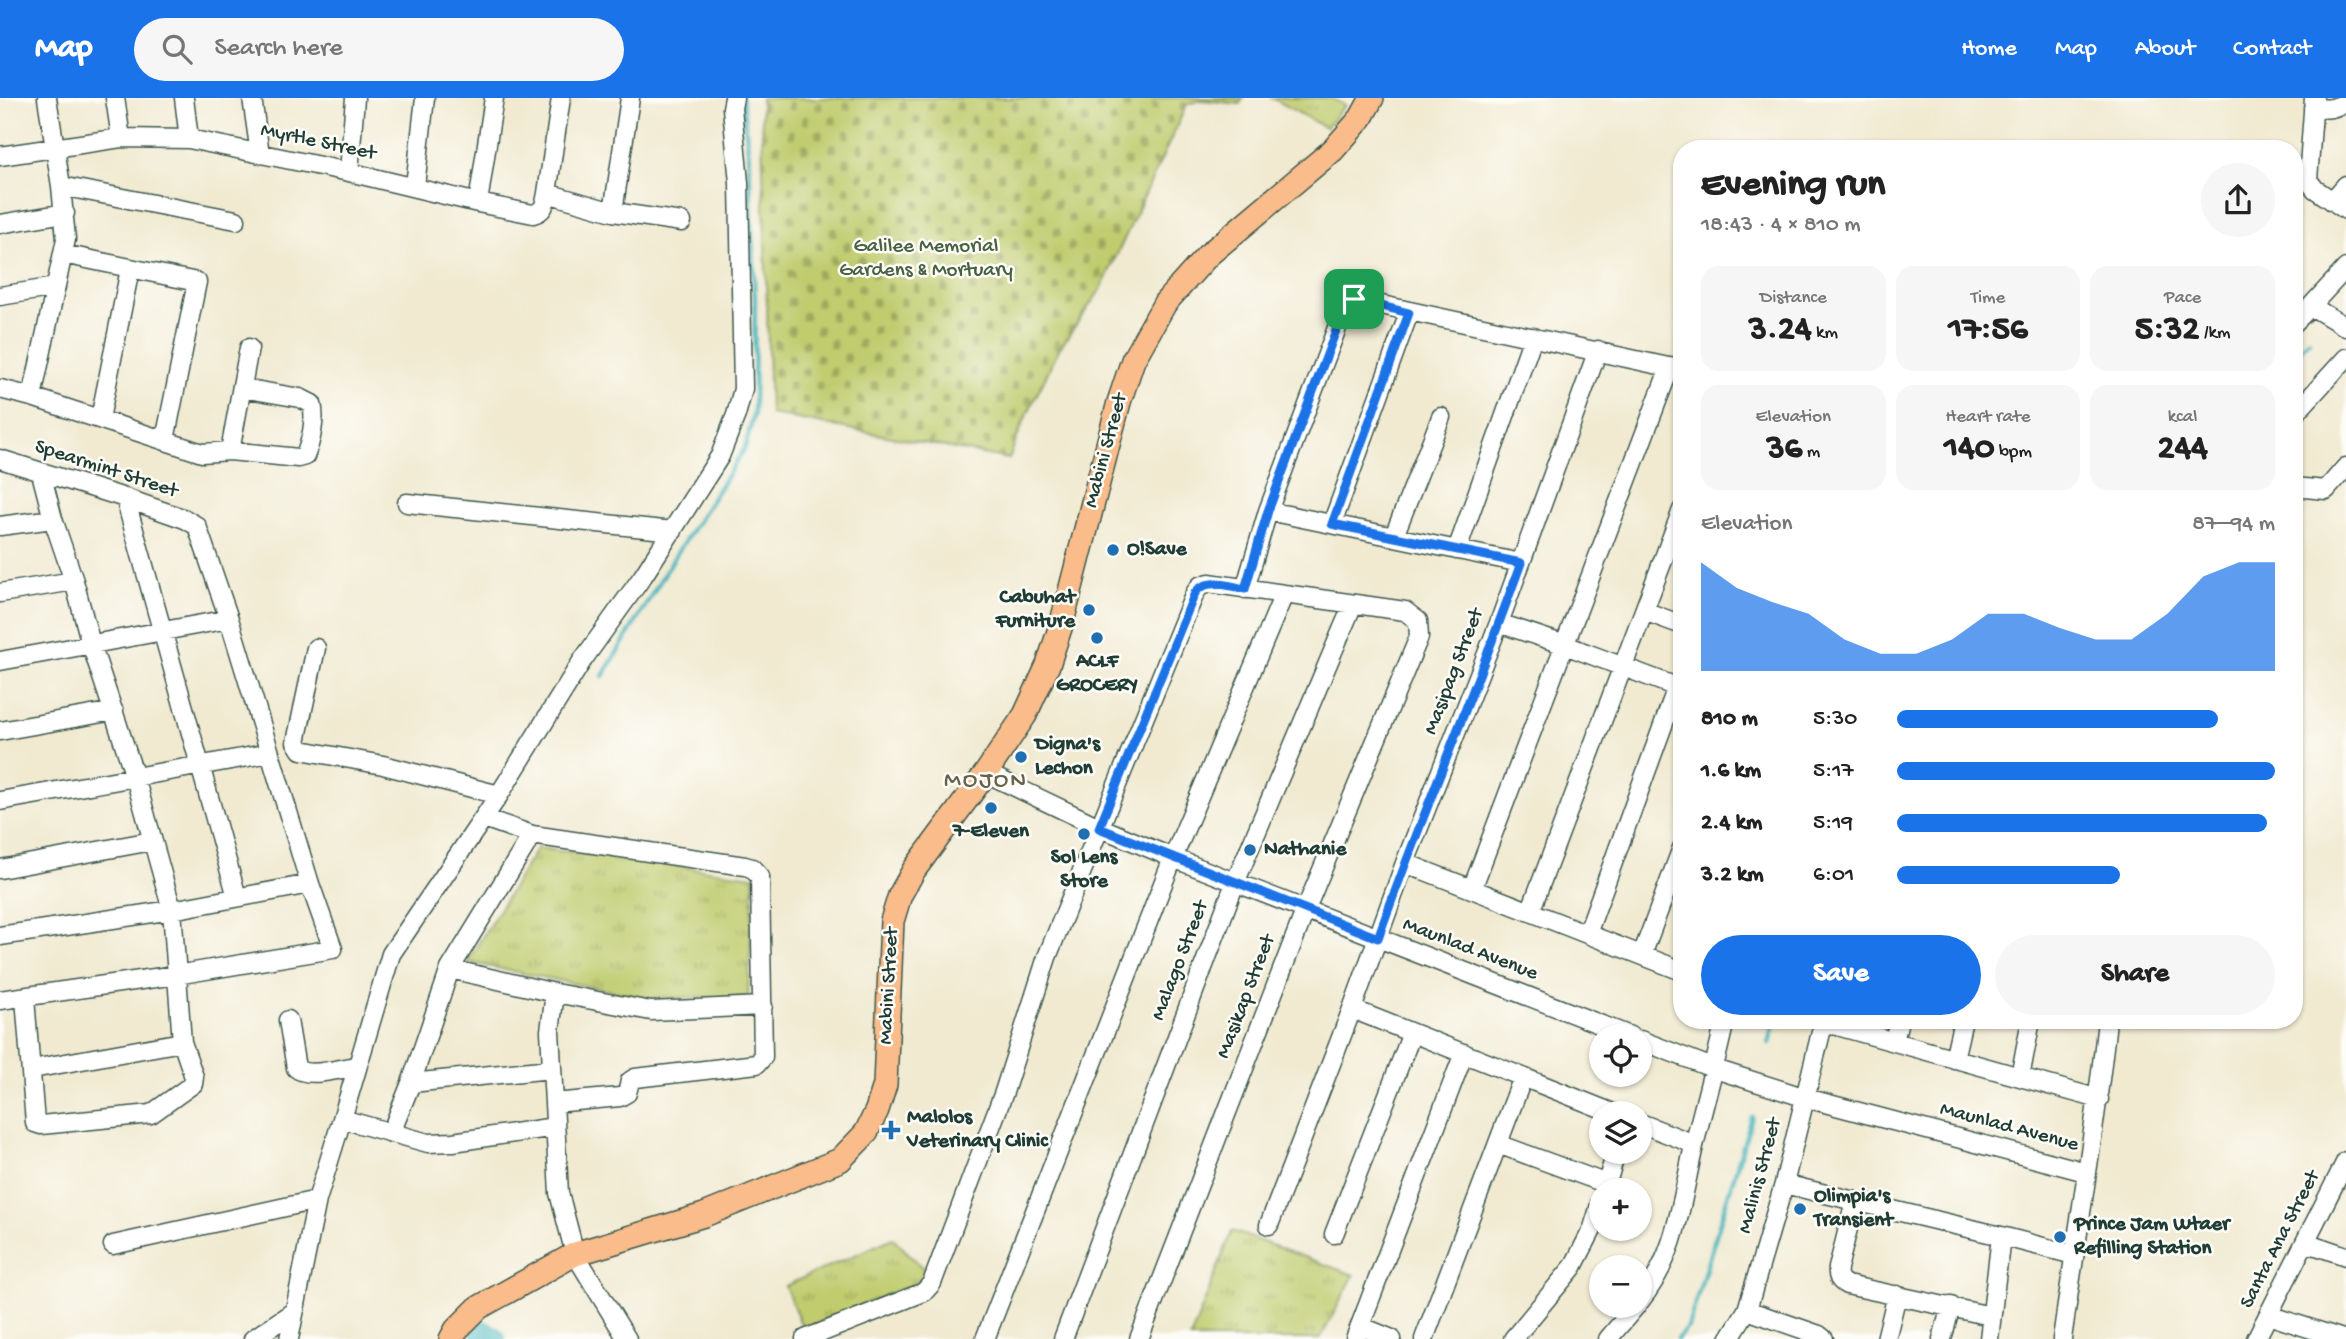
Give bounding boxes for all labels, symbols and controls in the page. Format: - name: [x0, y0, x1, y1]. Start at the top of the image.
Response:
- search box: [134, 18, 624, 81]
- text: Map: [35, 30, 92, 68]
- icon: search: [158, 30, 196, 68]
- text: Search here: [214, 34, 343, 65]
- text: Home: [1961, 35, 2017, 64]
- text: Map: [2055, 35, 2097, 64]
- text: About: [2135, 35, 2195, 64]
- text: Contact: [2233, 35, 2311, 64]
- street label: Myrtle Street: [258, 119, 380, 168]
- button: share: [2201, 163, 2275, 237]
- text: Evening run: [1701, 164, 1885, 208]
- text: 18:43 · 4 × 810 m: [1701, 212, 1861, 239]
- park label: Galilee Memorial Gardens & Mortuary: [839, 235, 1013, 284]
- pin: [1324, 269, 1384, 329]
- icon: arrive: [1335, 280, 1373, 318]
- text: Distance: [1760, 287, 1827, 310]
- text: Time: [1971, 287, 2005, 310]
- text: Pace: [2164, 287, 2201, 310]
- text: 3.24: [1749, 310, 1812, 351]
- text: 17:56: [1948, 310, 2028, 351]
- text: 5:32: [2135, 310, 2200, 351]
- text: km: [1812, 322, 1838, 345]
- text: /km: [2200, 322, 2231, 345]
- street label: Mabini Street: [1080, 389, 1135, 511]
- text: Elevation: [1756, 406, 1831, 429]
- text: Heart rate: [1945, 406, 2031, 429]
- text: kcal: [2168, 406, 2198, 429]
- text: 36: [1766, 429, 1802, 470]
- text: 140: [1944, 429, 1995, 470]
- text: 244: [2158, 429, 2208, 470]
- street label: Spearmint Street: [31, 435, 183, 506]
- text: m: [1802, 441, 1820, 464]
- text: bpm: [1995, 441, 2032, 464]
- text: Elevation: [1701, 511, 1792, 538]
- text: 87–94 m: [2192, 511, 2275, 538]
- place label: O!Save: [1127, 538, 1188, 563]
- marker: O!Save: [1105, 542, 1121, 558]
- place label: Cabuhat Furniture: [995, 586, 1077, 635]
- marker: Cabuhat Furniture: [1081, 602, 1097, 618]
- street label: Masipag Street: [1419, 603, 1491, 739]
- marker: ACLF GROCERY: [1089, 630, 1105, 646]
- place label: ACLF GROCERY: [1056, 650, 1138, 699]
- text: 810 m: [1701, 706, 1758, 733]
- text: 5:30: [1813, 706, 1857, 733]
- place label: Digna's Lechon: [1033, 733, 1101, 782]
- marker: Digna's Lechon: [1013, 749, 1029, 765]
- text: 1.6 km: [1701, 758, 1761, 785]
- text: 5:17: [1813, 758, 1854, 785]
- district label: MOJON: [944, 767, 1028, 796]
- marker: 7-Eleven: [983, 800, 999, 816]
- text: 2.4 km: [1701, 810, 1762, 837]
- text: 5:19: [1813, 810, 1853, 837]
- place label: 7-Eleven: [952, 820, 1030, 845]
- marker: Sol Lens Store: [1076, 826, 1092, 842]
- place label: Nathanie: [1264, 838, 1347, 863]
- marker: Nathanie: [1242, 842, 1258, 858]
- place label: Sol Lens Store: [1051, 846, 1119, 895]
- text: 3.2 km: [1701, 862, 1763, 889]
- text: 6:01: [1813, 862, 1854, 889]
- street label: Malago Street: [1147, 895, 1216, 1024]
- street label: Maunlad Avenue: [1399, 913, 1542, 988]
- street label: Mabini Street: [874, 924, 906, 1045]
- street label: Masikap Street: [1212, 929, 1283, 1063]
- button: Save: [1701, 935, 1981, 1015]
- button: Share: [1995, 935, 2275, 1015]
- map controls: [1589, 1024, 1652, 1318]
- button: locate: [1589, 1024, 1652, 1087]
- street label: Maunlad Avenue: [1937, 1097, 2082, 1159]
- button: layers: [1589, 1101, 1652, 1164]
- place label: Malolos Veterinary Clinic: [906, 1106, 1049, 1155]
- street label: Malinis Street: [1734, 1113, 1789, 1237]
- marker: Malolos Veterinary Clinic: [881, 1120, 901, 1140]
- street label: Santa Ana Street: [2235, 1165, 2328, 1313]
- button: +: [1589, 1178, 1652, 1241]
- place label: Olimpia's Transient: [1812, 1185, 1895, 1234]
- marker: Olimpia's Transient: [1792, 1201, 1808, 1217]
- place label: Prince Jam Wtaer Refilling Station: [2073, 1213, 2232, 1262]
- marker: Prince Jam Wtaer Refilling Station: [2052, 1229, 2068, 1245]
- button: −: [1589, 1255, 1652, 1318]

